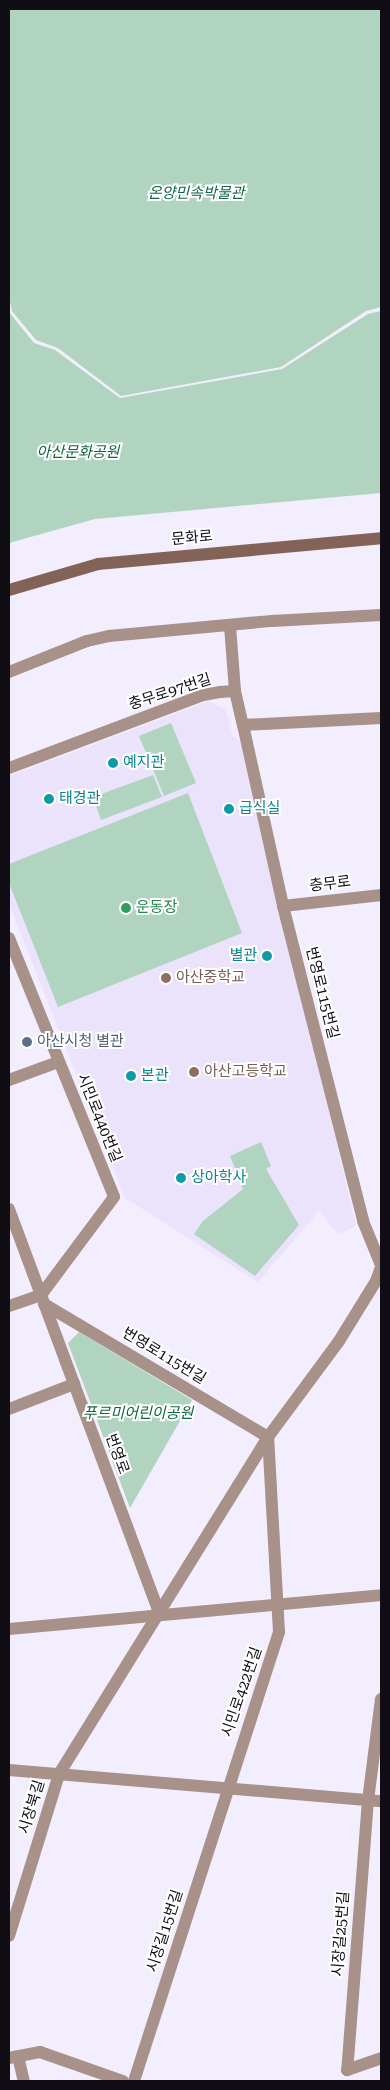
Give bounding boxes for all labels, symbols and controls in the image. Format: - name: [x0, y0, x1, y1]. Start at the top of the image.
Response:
- park label: 온양민속박물관: [148, 185, 244, 203]
- park label: 아산문화공원: [37, 444, 119, 462]
- street label: 문화로: [171, 527, 213, 549]
- street label: 충무로97번길: [126, 670, 214, 714]
- place label: 예지관: [123, 754, 164, 772]
- marker: 예지관: [107, 757, 119, 769]
- place label: 태경관: [59, 790, 100, 808]
- marker: 태경관: [43, 793, 55, 805]
- place label: 급식실: [239, 800, 280, 818]
- marker: 급식실: [223, 803, 235, 815]
- street label: 충무로: [308, 873, 352, 895]
- place label: 운동장: [136, 899, 177, 917]
- marker: 운동장: [120, 902, 132, 914]
- street label: 번영로115번길: [302, 945, 342, 1041]
- place label: 별관: [229, 947, 257, 965]
- marker: 별관: [261, 950, 273, 962]
- place label: 아산중학교: [176, 969, 245, 987]
- marker: 아산중학교: [160, 972, 172, 984]
- place label: 아산시청 별관: [37, 1033, 124, 1051]
- marker: 아산시청 별관: [21, 1036, 33, 1048]
- place label: 아산고등학교: [204, 1063, 287, 1081]
- marker: 아산고등학교: [188, 1066, 200, 1078]
- place label: 본관: [141, 1067, 169, 1085]
- marker: 본관: [125, 1070, 137, 1082]
- street label: 시민로440번길: [73, 1071, 125, 1165]
- place label: 상아학사: [191, 1169, 246, 1187]
- marker: 상아학사: [175, 1172, 187, 1184]
- street label: 번영로115번길: [119, 1324, 209, 1388]
- park label: 푸르미어린이공원: [83, 1405, 193, 1423]
- street label: 번영로: [101, 1431, 133, 1477]
- street label: 시민로422번길: [218, 1645, 266, 1739]
- street label: 시장북길: [15, 1778, 49, 1836]
- street label: 시장길15번길: [143, 1887, 187, 1975]
- street label: 시장길25번길: [329, 1891, 353, 1977]

